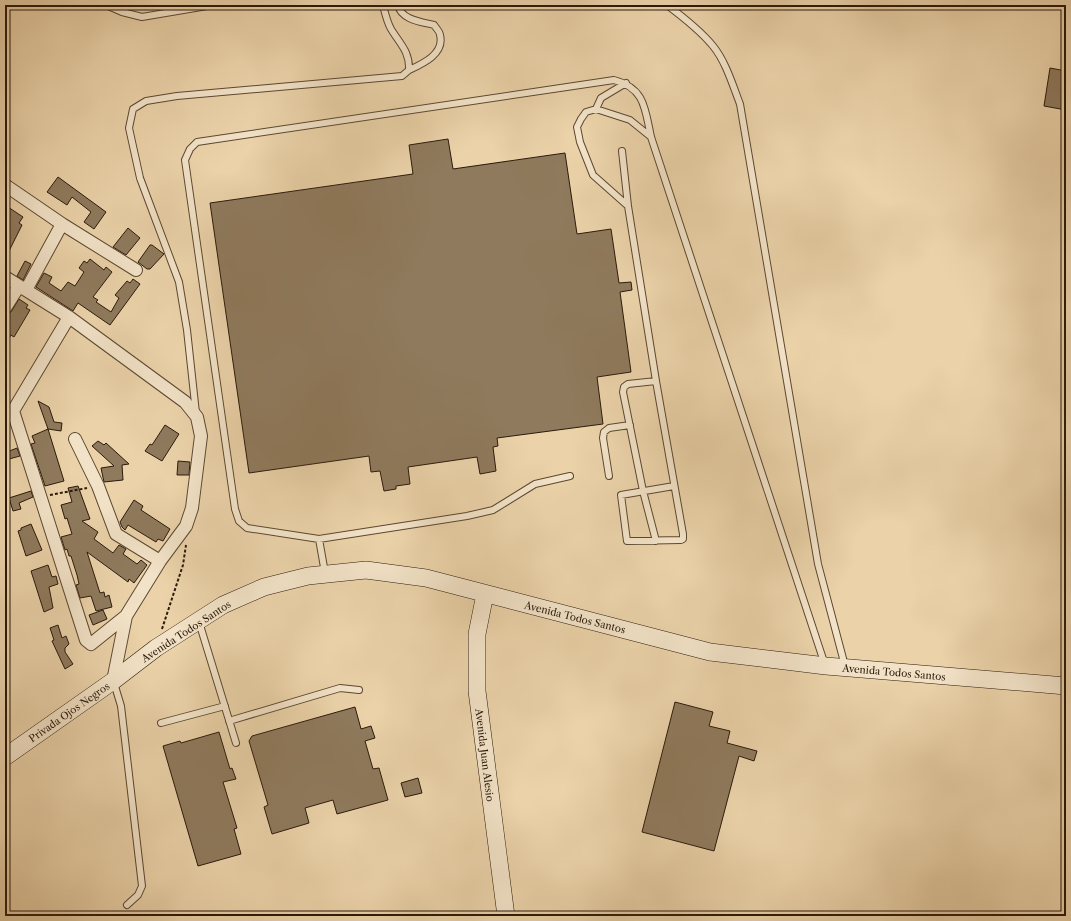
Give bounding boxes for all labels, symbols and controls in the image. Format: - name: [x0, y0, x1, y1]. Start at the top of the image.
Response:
- street label: Avenida Todos Santos: [138, 598, 233, 666]
- street label: Avenida Todos Santos: [522, 598, 627, 636]
- street label: Avenida Todos Santos: [841, 661, 946, 684]
- street label: Privada Ojos Negros: [26, 680, 112, 745]
- street label: Avenida Juan Alesio: [472, 707, 497, 802]

